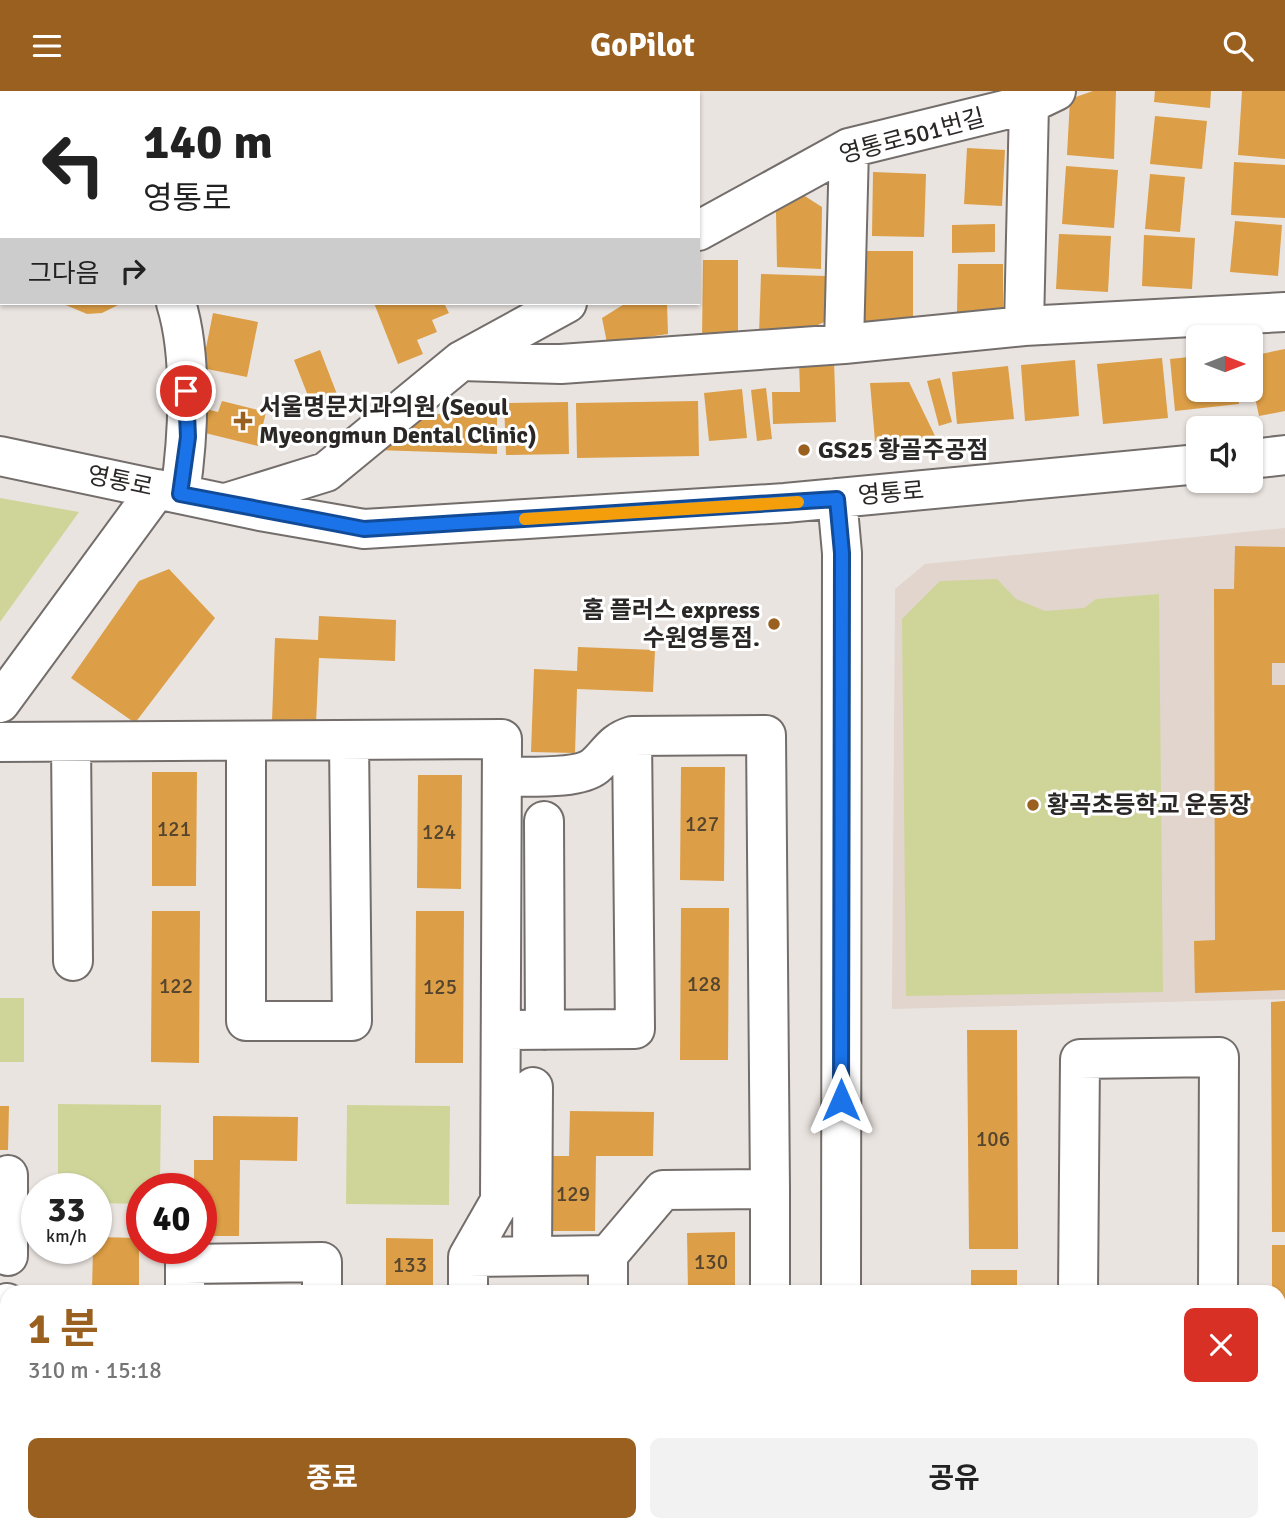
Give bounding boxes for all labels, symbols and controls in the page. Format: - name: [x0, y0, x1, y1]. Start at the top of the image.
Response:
- text: GoPilot: [590, 26, 695, 65]
- icon: menu: [28, 27, 66, 65]
- icon: search: [1219, 27, 1257, 65]
- street label: 영통로501번길: [836, 102, 988, 170]
- text: 140 m: [143, 112, 273, 172]
- icon: left: [28, 119, 119, 210]
- text: 영통로: [143, 179, 231, 218]
- icon: right: [114, 252, 152, 290]
- text: 그다음: [28, 258, 100, 290]
- north arrow: [1186, 325, 1264, 403]
- map controls: [1186, 325, 1263, 493]
- pin: [156, 361, 216, 421]
- icon: arrive: [167, 372, 205, 410]
- place label: 서울명문치과의원 (Seoul Myeongmun Dental Clinic): [259, 392, 537, 450]
- marker: 서울명문치과의원 (Seoul Myeongmun Dental Clinic): [233, 411, 253, 431]
- button: sound: [1186, 416, 1263, 493]
- place label: GS25 황골주공점: [818, 435, 989, 465]
- marker: GS25 황골주공점: [796, 442, 812, 458]
- street label: 영통로: [84, 459, 156, 503]
- street label: 영통로: [857, 475, 925, 511]
- place label: 홈 플러스 express 수원영통점.: [582, 595, 760, 653]
- marker: 홈 플러스 express 수원영통점.: [766, 616, 782, 632]
- place label: 황곡초등학교 운동장: [1047, 790, 1251, 820]
- marker: 황곡초등학교 운동장: [1025, 797, 1041, 813]
- house number: 127: [685, 811, 719, 837]
- house number: 121: [157, 816, 191, 842]
- house number: 124: [422, 819, 456, 845]
- house number: 128: [687, 971, 721, 997]
- house number: 122: [159, 973, 193, 999]
- house number: 125: [423, 974, 457, 1000]
- position arrow: [804, 1063, 878, 1137]
- house number: 106: [976, 1126, 1010, 1152]
- speed limit sign: 40: [126, 1173, 217, 1264]
- house number: 129: [556, 1181, 590, 1207]
- text: 33: [48, 1188, 85, 1231]
- text: km/h: [46, 1225, 87, 1247]
- house number: 130: [694, 1249, 728, 1275]
- house number: 133: [393, 1252, 427, 1278]
- text: 1 분: [28, 1304, 99, 1355]
- button: close: [1184, 1308, 1258, 1382]
- text: 310 m · 15:18: [28, 1356, 162, 1385]
- button: 종료: [28, 1438, 636, 1518]
- button: 공유: [650, 1438, 1258, 1518]

